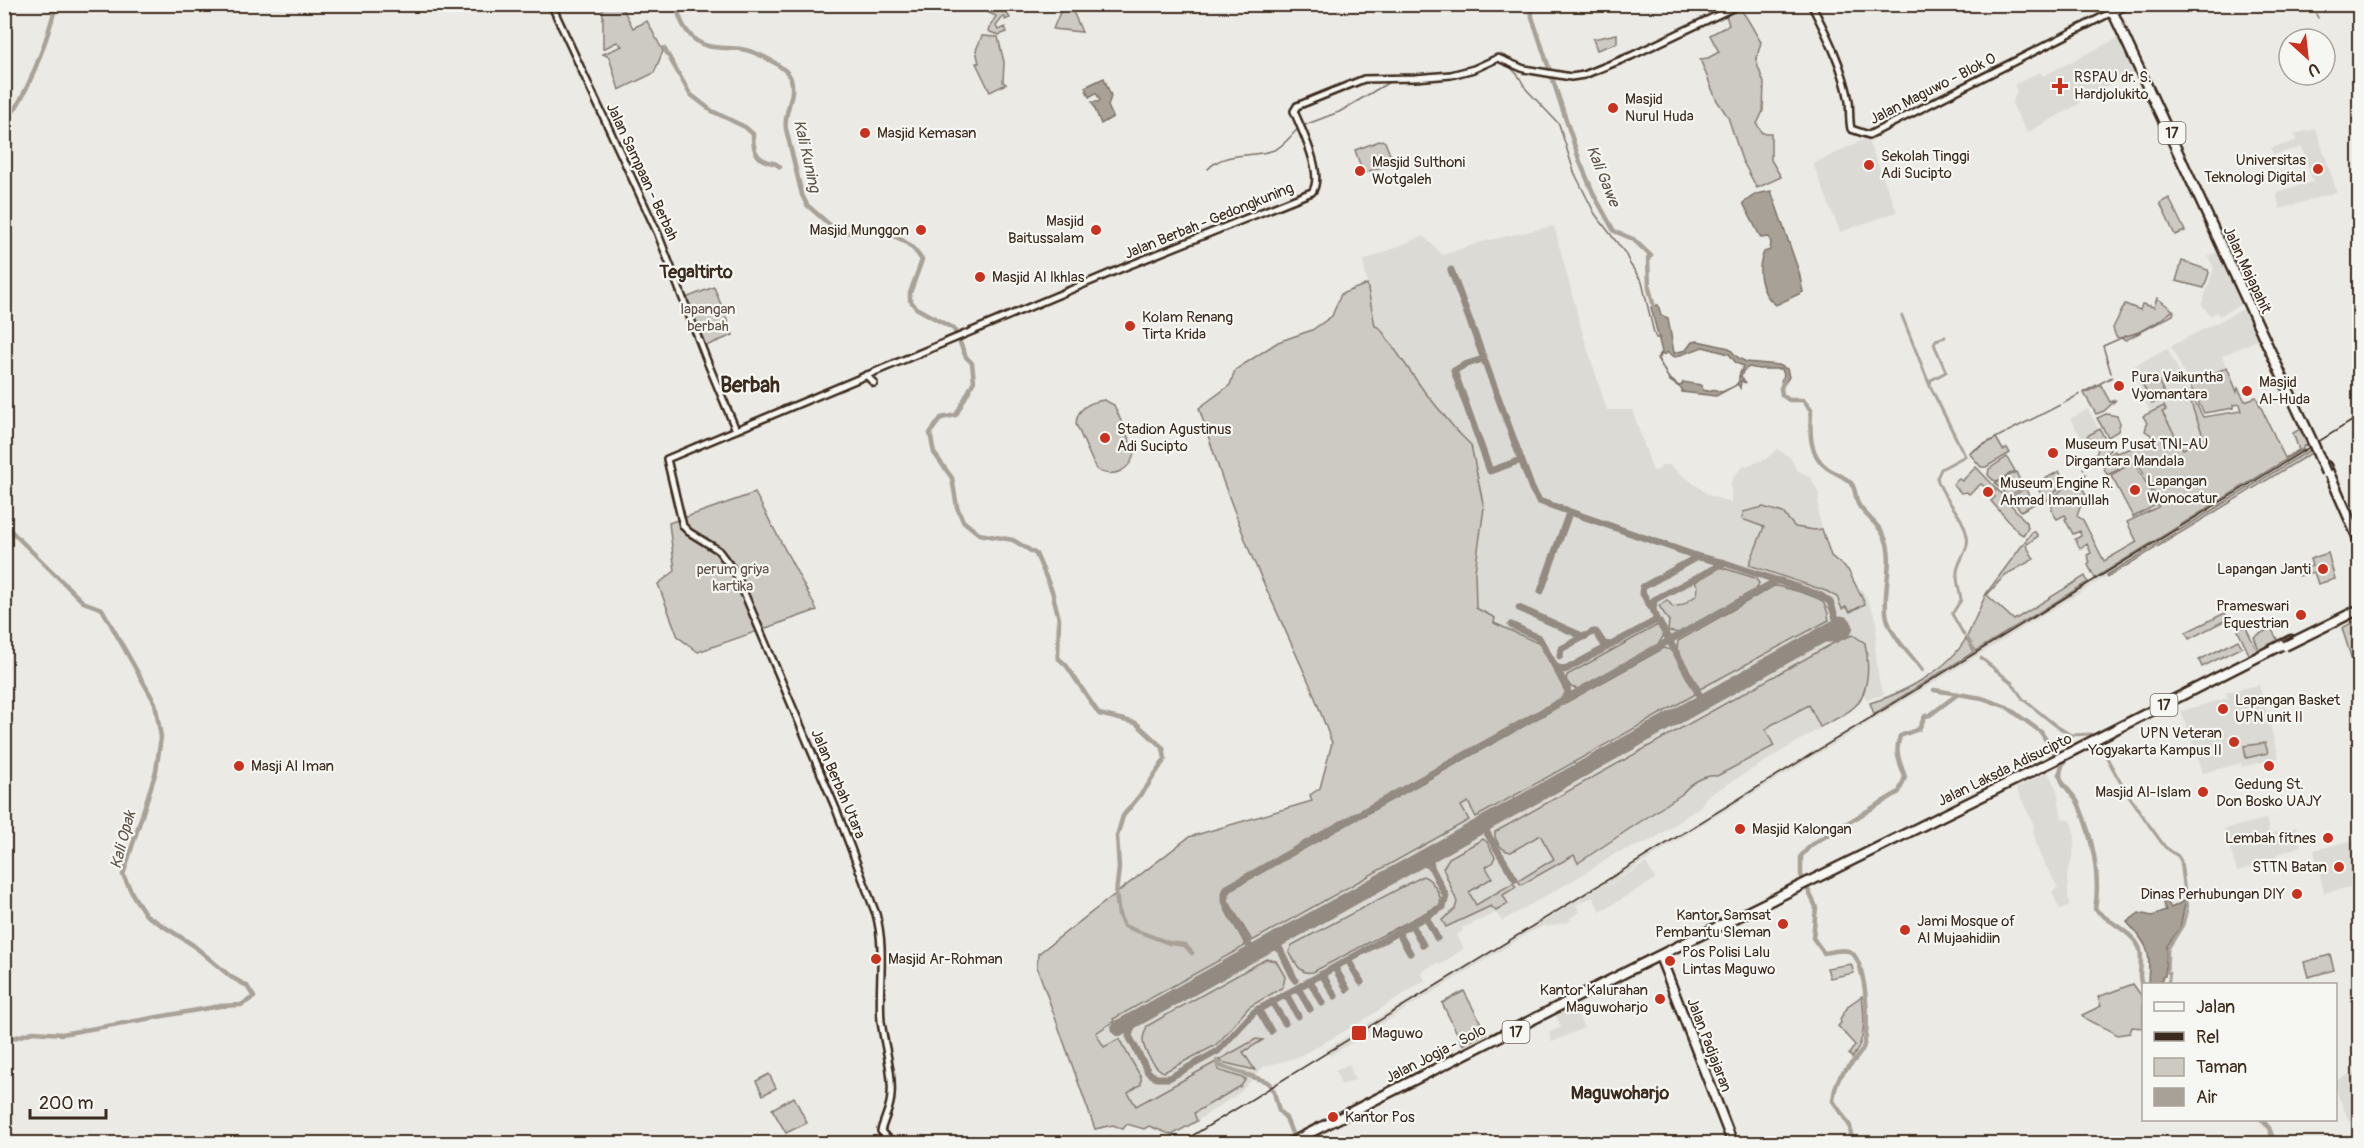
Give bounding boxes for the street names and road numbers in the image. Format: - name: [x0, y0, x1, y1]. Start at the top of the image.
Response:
- street label: Jalan Maguwo - Blok O: [1867, 49, 1999, 129]
- street label: Jalan Sampaan - Berbah: [602, 100, 682, 244]
- road number: 17: [2158, 122, 2186, 144]
- street label: Jalan Berbah - Gedongkuning: [1122, 178, 1296, 264]
- street label: Jalan Majapahit: [2218, 223, 2276, 318]
- road number: 17: [2150, 694, 2178, 716]
- street label: Jalan Berbah Utara: [806, 726, 870, 842]
- street label: Jalan Laksda Adisucipto: [1935, 729, 2075, 811]
- street label: Jalan Padjajaran: [1682, 995, 1736, 1095]
- street label: Jalan Jogja - Solo: [1382, 1020, 1490, 1088]
- road number: 17: [1502, 1021, 1530, 1043]

